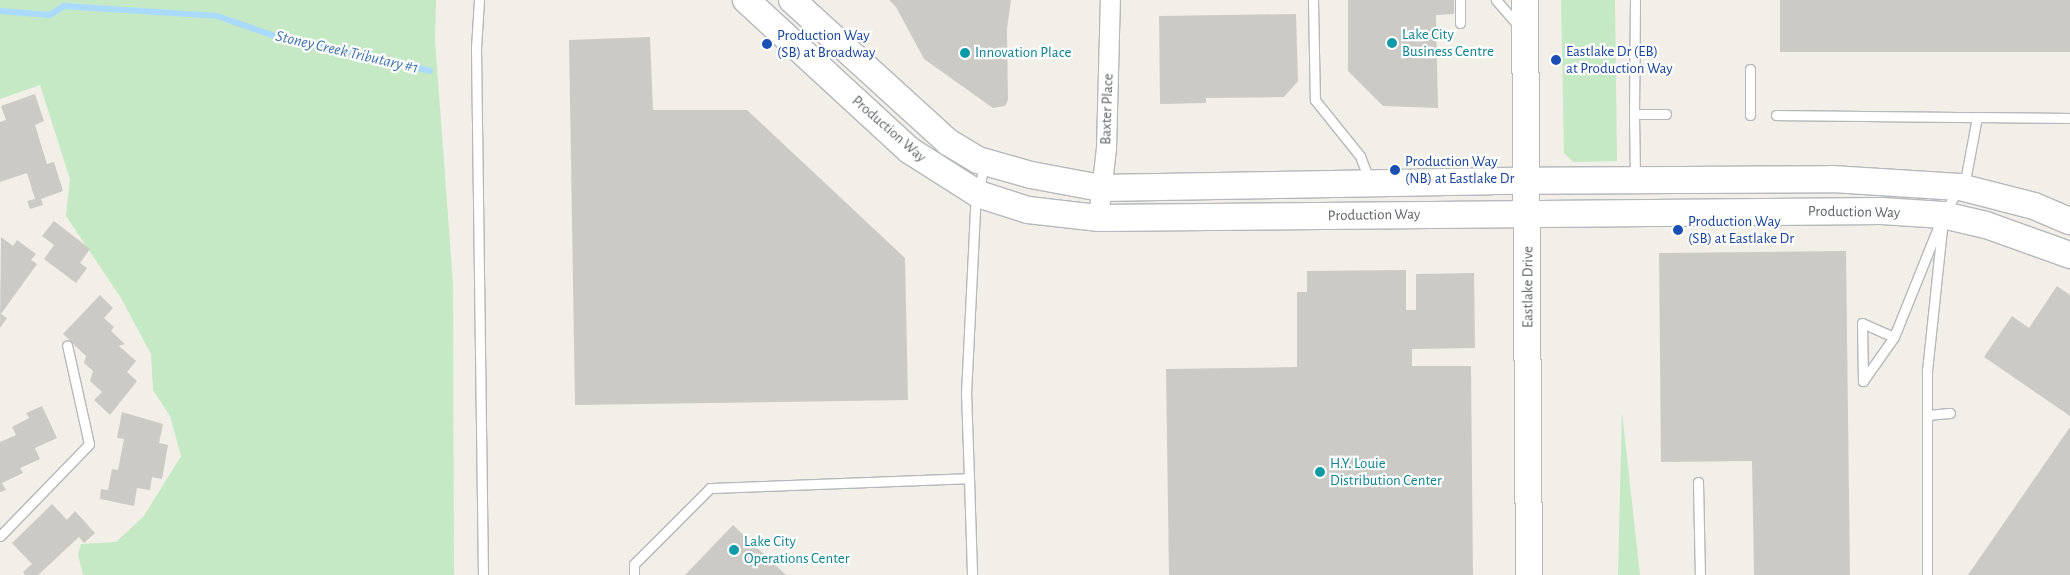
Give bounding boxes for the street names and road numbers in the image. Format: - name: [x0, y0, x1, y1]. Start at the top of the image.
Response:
- street label: Baxter Place: [1097, 73, 1117, 145]
- street label: Production Way: [848, 92, 930, 166]
- street label: Production Way: [1808, 202, 1900, 222]
- street label: Production Way: [1328, 205, 1420, 225]
- street label: Eastlake Drive: [1519, 246, 1537, 328]

